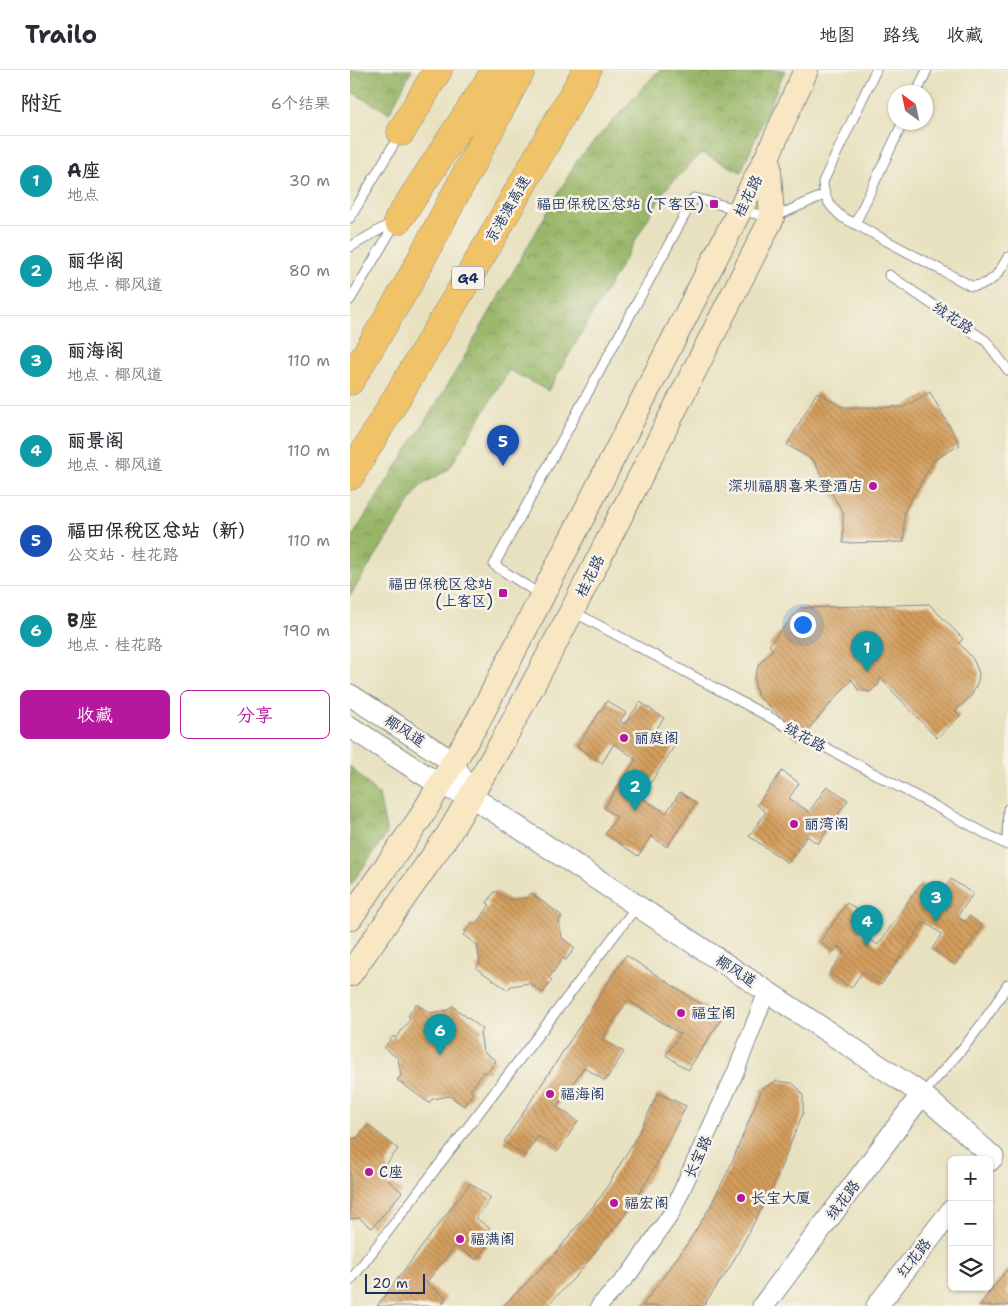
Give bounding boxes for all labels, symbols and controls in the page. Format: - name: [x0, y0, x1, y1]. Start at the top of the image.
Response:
- text: Trailo: [25, 19, 97, 51]
- text: 地图: [819, 23, 855, 47]
- text: 路线: [883, 23, 919, 47]
- text: 收藏: [947, 23, 983, 47]
- north arrow: [888, 85, 933, 130]
- text: 附近: [20, 89, 62, 117]
- text: 6个结果: [271, 93, 330, 114]
- text: A座: [67, 158, 101, 183]
- text: 1: [32, 170, 40, 191]
- text: 30 m: [289, 170, 330, 191]
- street label: 桂花路: [729, 171, 767, 221]
- street label: 京港澳高速: [481, 172, 535, 246]
- text: 地点: [67, 184, 99, 205]
- place label: 福田保税区总站 (下客区): [536, 194, 704, 214]
- marker: 福田保税区总站 (下客区): [708, 198, 720, 210]
- text: 丽华阁: [67, 248, 124, 273]
- text: 2: [30, 260, 42, 281]
- text: 80 m: [289, 260, 330, 281]
- road number: G4: [452, 267, 484, 290]
- text: 地点 · 椰风道: [67, 274, 162, 295]
- street label: 绒花路: [929, 297, 977, 339]
- text: 丽海阁: [67, 338, 124, 363]
- text: 3: [30, 350, 42, 371]
- text: 110 m: [287, 350, 330, 371]
- text: 地点 · 椰风道: [67, 364, 162, 385]
- pin: 5: [487, 425, 519, 466]
- text: 丽景阁: [67, 428, 124, 453]
- text: 4: [30, 440, 42, 461]
- text: 110 m: [287, 440, 330, 461]
- text: 地点 · 椰风道: [67, 454, 162, 475]
- place label: 深圳福朋喜来登酒店: [728, 476, 863, 496]
- marker: 深圳福朋喜来登酒店: [867, 480, 879, 492]
- text: 福田保税区总站（新）: [67, 518, 257, 543]
- text: 5: [31, 530, 41, 551]
- text: 110 m: [287, 530, 330, 551]
- text: 公交站 · 桂花路: [67, 544, 178, 565]
- street label: 桂花路: [571, 551, 609, 601]
- place label: 福田保税区总站 (上客区): [388, 574, 493, 611]
- marker: 福田保税区总站 (上客区): [497, 587, 509, 599]
- text: B座: [67, 608, 98, 633]
- your location: [790, 612, 816, 638]
- text: 6: [30, 620, 42, 641]
- text: 190 m: [283, 620, 330, 641]
- pin: 1: [851, 631, 883, 672]
- text: 地点 · 桂花路: [67, 634, 162, 655]
- button: 收藏: [20, 690, 170, 739]
- button: 分享: [180, 690, 330, 739]
- street label: 椰风道: [381, 710, 429, 752]
- street label: 绒花路: [780, 718, 830, 756]
- place label: 丽庭阁: [634, 728, 679, 748]
- marker: 丽庭阁: [618, 732, 630, 744]
- pin: 2: [619, 770, 651, 811]
- place label: 丽湾阁: [804, 814, 849, 834]
- marker: 丽湾阁: [788, 818, 800, 830]
- pin: 3: [920, 881, 952, 922]
- pin: 4: [851, 905, 883, 946]
- street label: 椰风道: [712, 950, 760, 992]
- place label: 福宝阁: [691, 1003, 736, 1023]
- marker: 福宝阁: [675, 1007, 687, 1019]
- pin: 6: [424, 1014, 456, 1055]
- place label: 福海阁: [560, 1084, 605, 1104]
- marker: 福海阁: [544, 1088, 556, 1100]
- street label: 长宝路: [679, 1132, 717, 1182]
- map controls: [948, 1156, 993, 1291]
- button: +: [948, 1156, 993, 1201]
- place label: C座: [379, 1162, 403, 1182]
- marker: C座: [363, 1166, 375, 1178]
- street label: 绒花路: [821, 1176, 865, 1224]
- place label: 长宝大厦: [751, 1188, 811, 1208]
- marker: 长宝大厦: [735, 1192, 747, 1204]
- place label: 福宏阁: [624, 1193, 669, 1213]
- marker: 福宏阁: [608, 1197, 620, 1209]
- button: −: [948, 1201, 993, 1246]
- place label: 福满阁: [470, 1229, 515, 1249]
- marker: 福满阁: [454, 1233, 466, 1245]
- street label: 红花路: [892, 1234, 936, 1282]
- button: layers: [948, 1246, 993, 1291]
- scale bar: [365, 1271, 425, 1294]
- text: 20 m: [372, 1274, 408, 1292]

